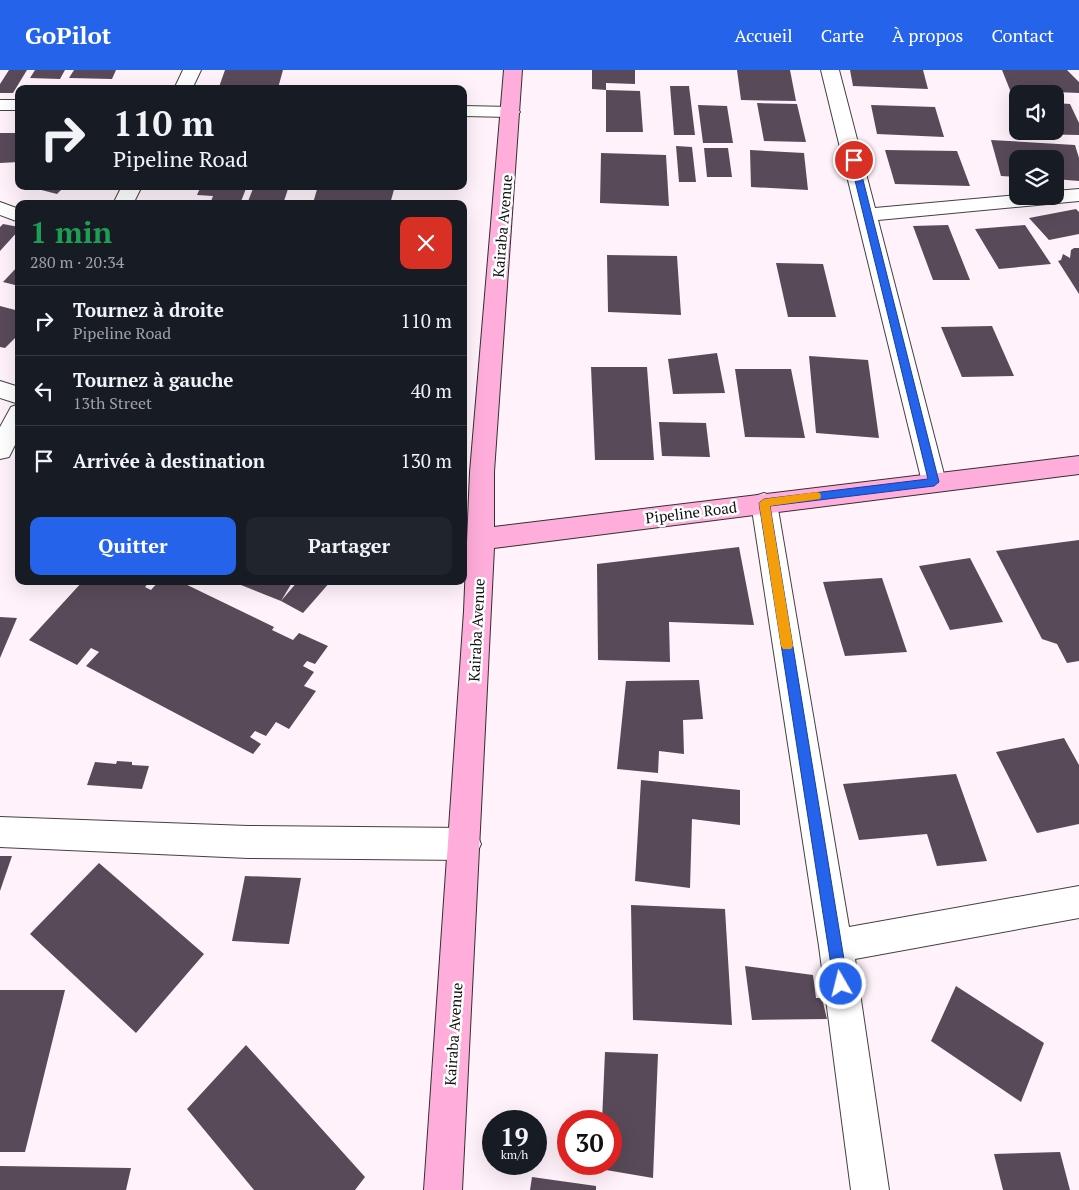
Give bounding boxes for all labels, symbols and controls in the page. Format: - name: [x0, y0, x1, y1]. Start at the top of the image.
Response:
- text: GoPilot: [25, 19, 111, 51]
- text: Accueil: [734, 23, 793, 47]
- text: Carte: [821, 23, 864, 47]
- text: À propos: [892, 23, 963, 47]
- text: Contact: [991, 23, 1054, 47]
- map controls: [1009, 85, 1064, 205]
- button: sound: [1009, 85, 1064, 140]
- text: 110 m: [113, 100, 214, 146]
- icon: right: [30, 105, 95, 170]
- pin: [833, 139, 875, 181]
- text: Pipeline Road: [113, 144, 248, 173]
- icon: arrive: [840, 146, 868, 174]
- button: layers: [1009, 150, 1064, 205]
- street label: Kairaba Avenue: [488, 174, 516, 278]
- text: 1 min: [30, 212, 112, 252]
- button: close: [400, 217, 452, 269]
- text: 280 m · 20:34: [30, 251, 124, 273]
- text: Tournez à droite: [73, 297, 224, 322]
- icon: right: [30, 307, 58, 335]
- text: 110 m: [401, 308, 452, 333]
- text: Pipeline Road: [73, 322, 171, 344]
- text: Tournez à gauche: [73, 367, 234, 392]
- icon: left: [30, 377, 58, 405]
- text: 40 m: [411, 378, 452, 403]
- text: 13th Street: [73, 392, 152, 414]
- icon: arrive: [30, 447, 58, 475]
- text: Arrivée à destination: [73, 448, 265, 473]
- text: 130 m: [401, 448, 452, 473]
- street label: Pipeline Road: [644, 496, 738, 528]
- button: Quitter: [30, 517, 236, 575]
- button: Partager: [246, 517, 452, 575]
- street label: Kairaba Avenue: [463, 578, 489, 682]
- position arrow: [814, 957, 866, 1009]
- street label: Kairaba Avenue: [439, 982, 467, 1086]
- speed limit sign: 30: [557, 1110, 622, 1175]
- text: 19: [500, 1120, 529, 1153]
- text: km/h: [501, 1147, 528, 1162]

